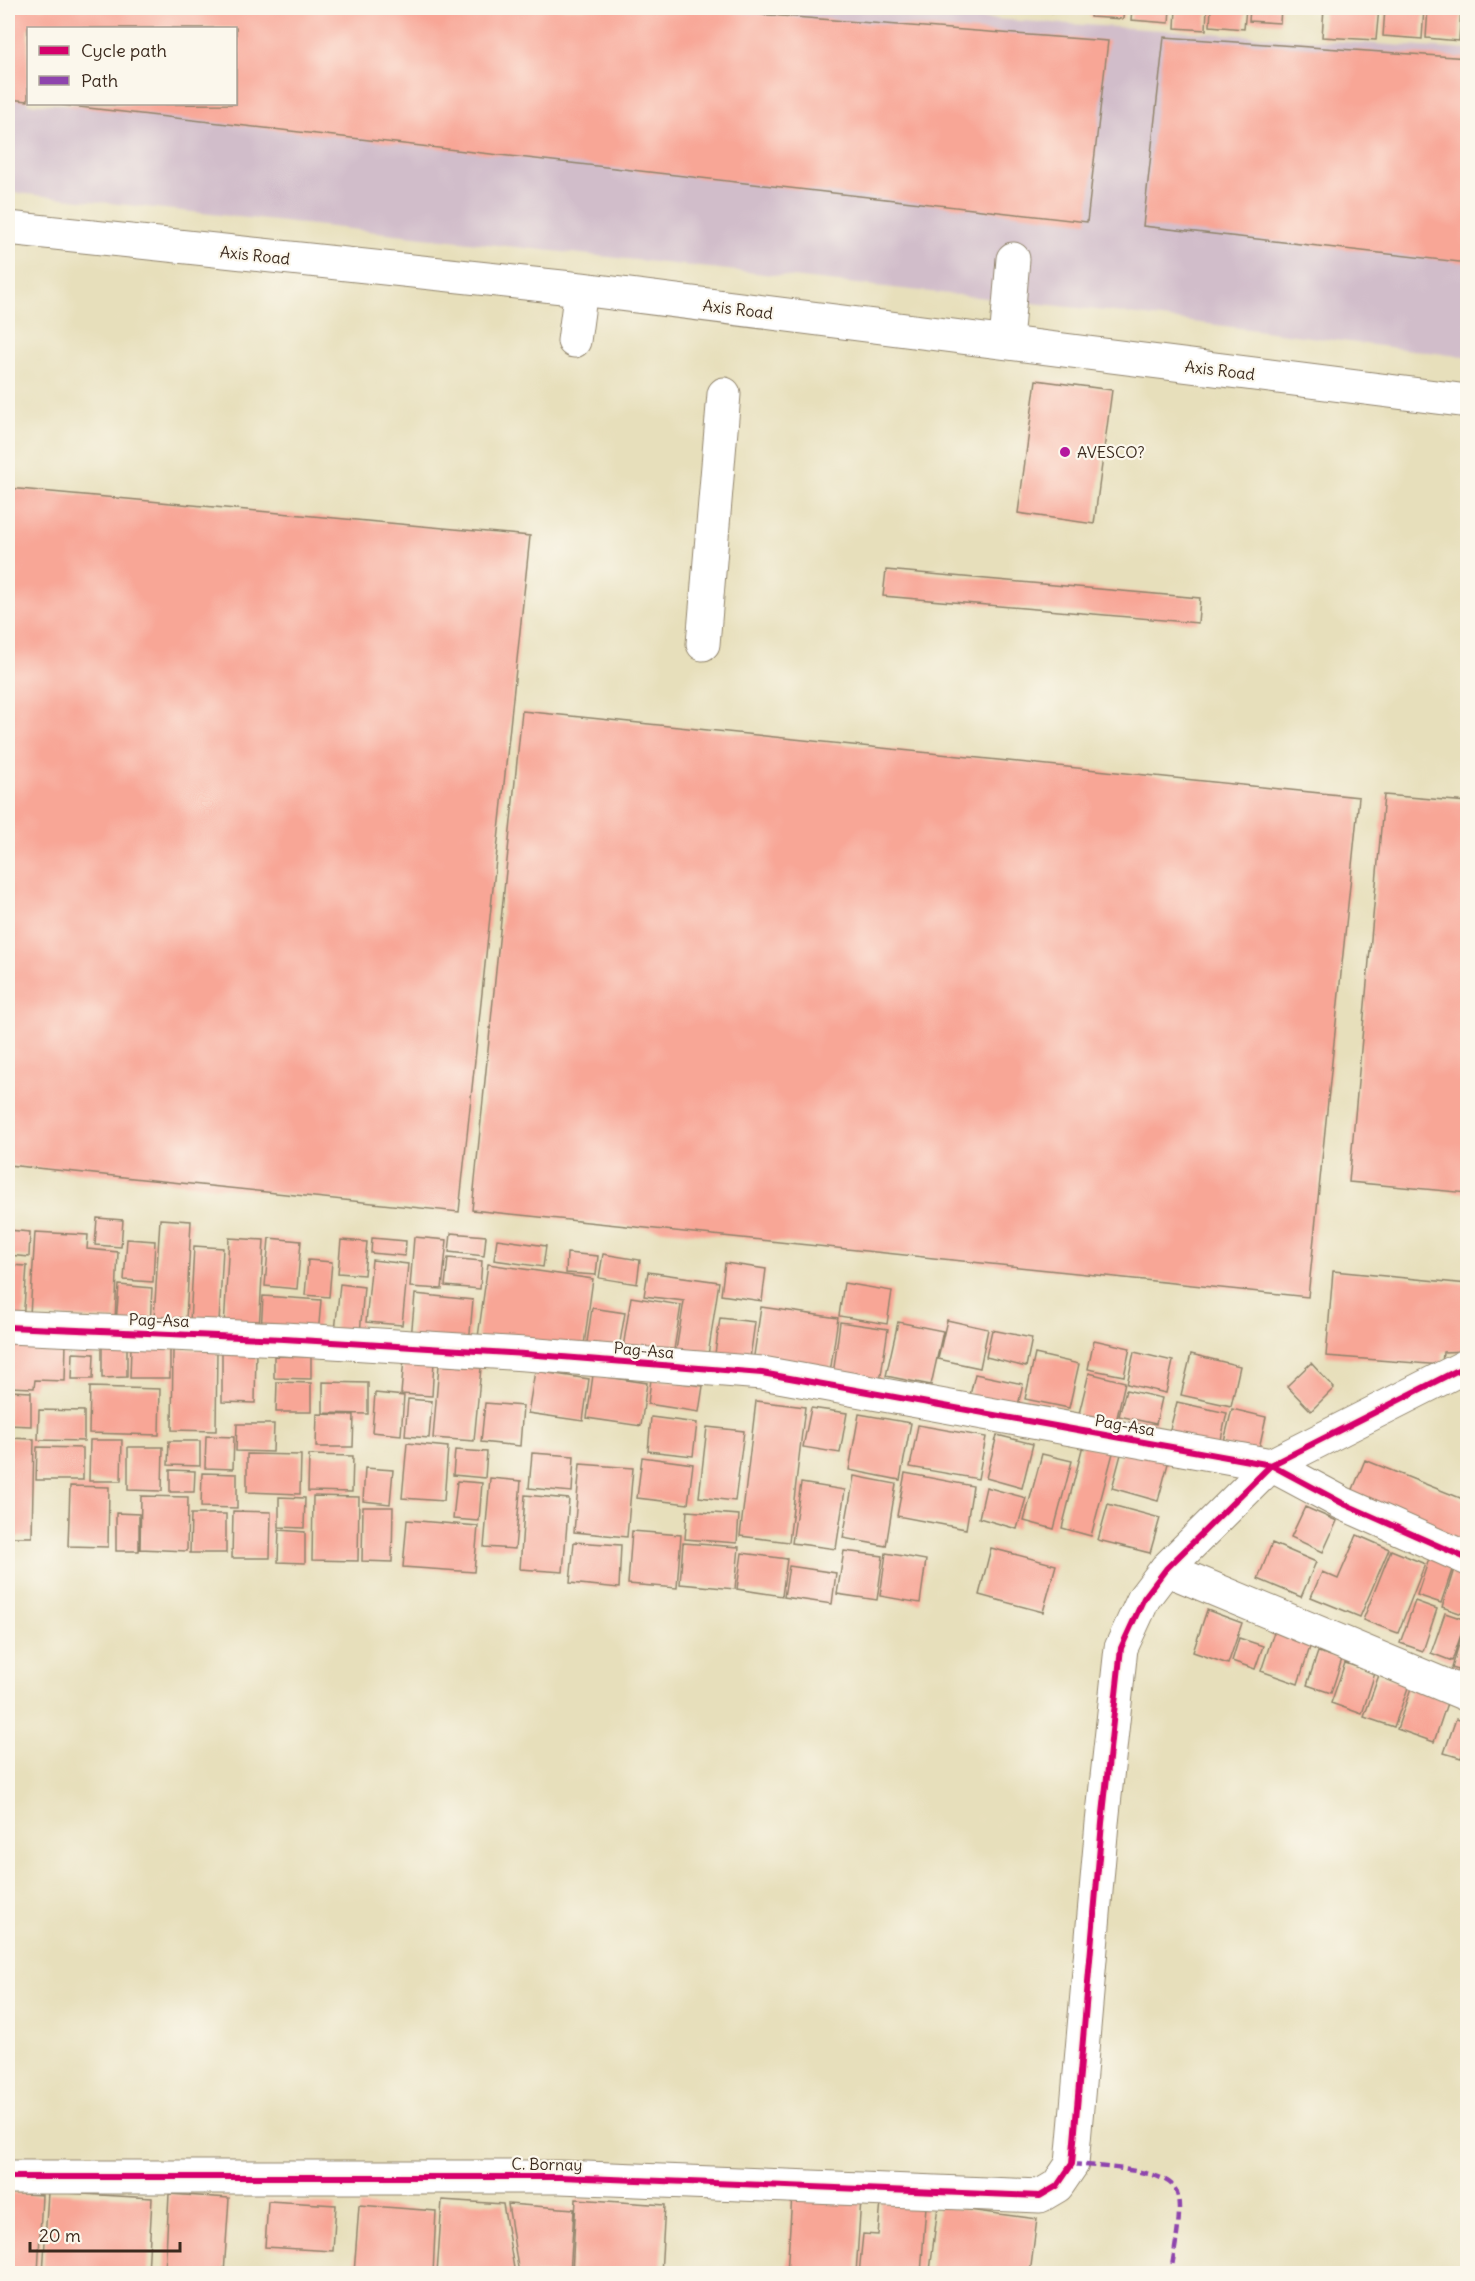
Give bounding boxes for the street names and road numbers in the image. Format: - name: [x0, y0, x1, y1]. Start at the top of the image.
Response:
- street label: Axis Road: [219, 241, 291, 269]
- street label: Axis Road: [702, 295, 774, 323]
- street label: Axis Road: [1184, 356, 1256, 384]
- street label: Pag-Asa: [128, 1309, 190, 1331]
- street label: Pag-Asa: [613, 1337, 675, 1363]
- street label: Pag-Asa: [1093, 1410, 1157, 1440]
- street label: C. Bornay: [511, 2153, 583, 2175]

